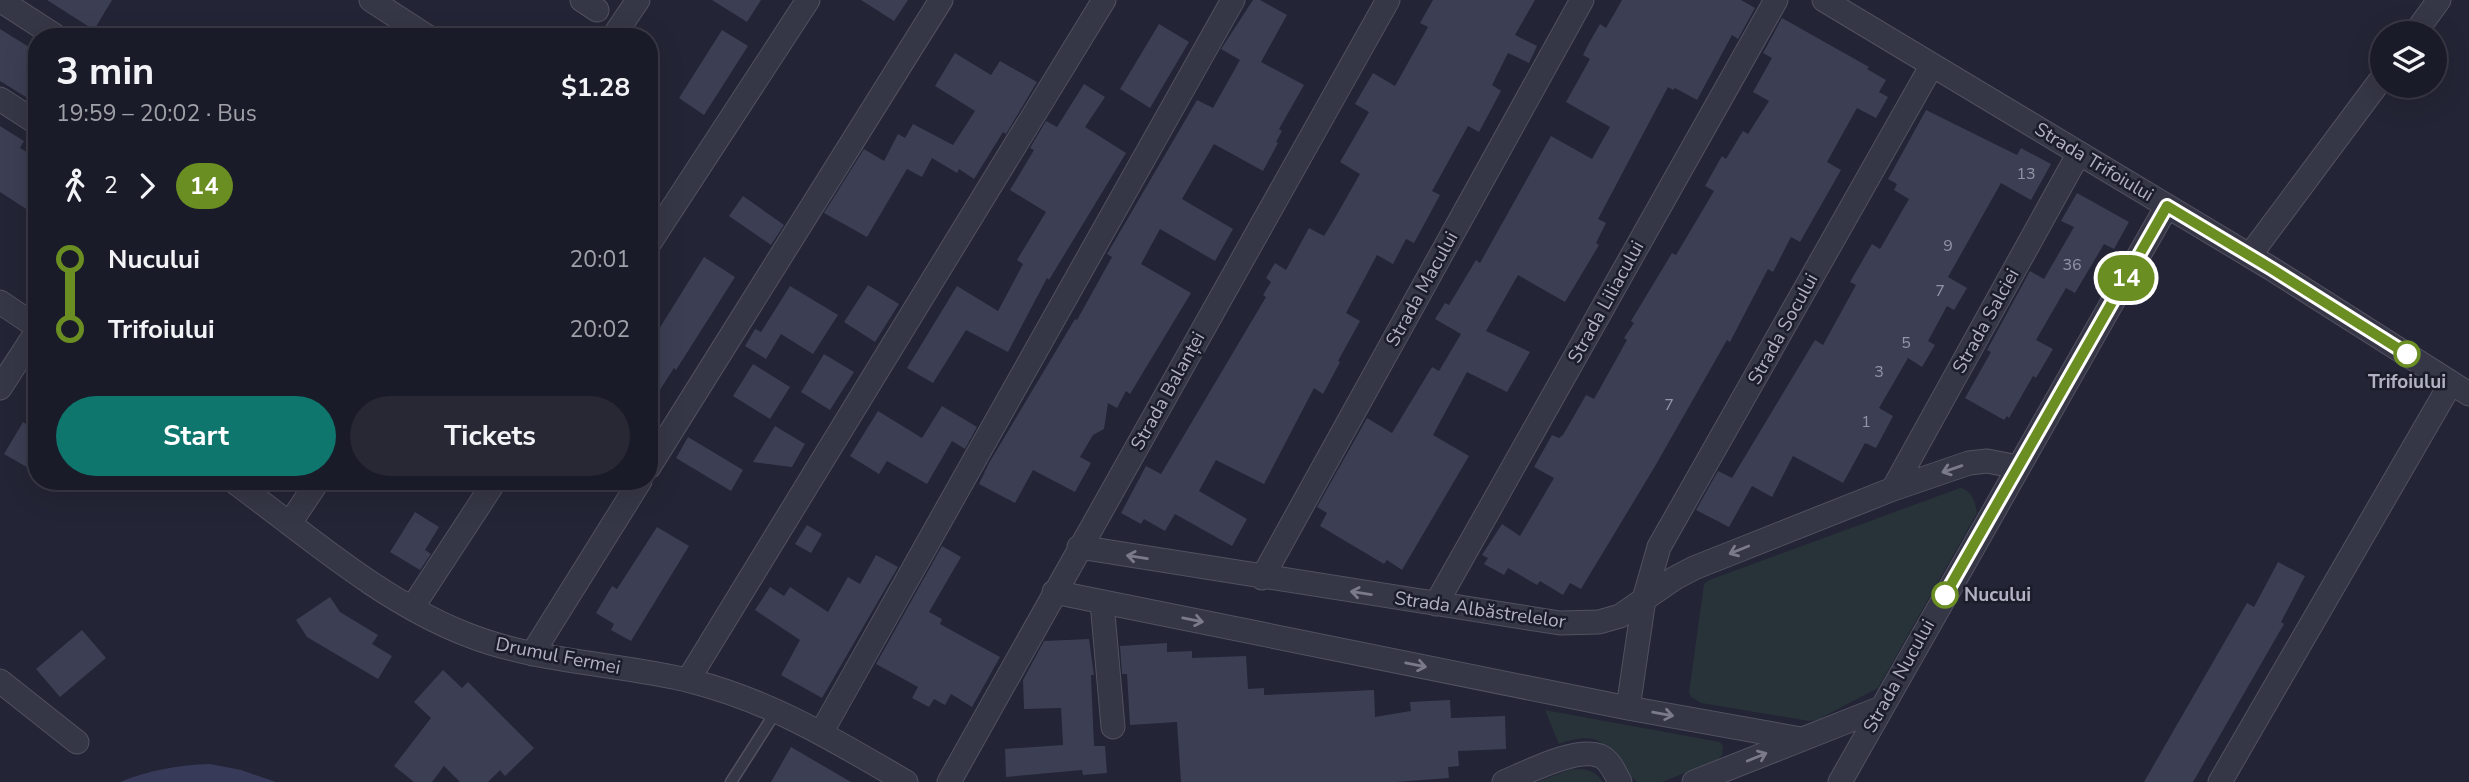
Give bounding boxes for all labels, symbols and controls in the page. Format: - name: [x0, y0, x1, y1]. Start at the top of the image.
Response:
- map controls: [2370, 21, 2447, 98]
- button: layers: [2370, 21, 2447, 98]
- text: 3 min: [56, 46, 154, 97]
- text: $1.28: [561, 70, 630, 105]
- text: 19:59 – 20:02 · Bus: [56, 98, 257, 129]
- street label: Strada Trifoiului: [2030, 116, 2158, 208]
- house number: 13: [2016, 163, 2036, 185]
- icon: walk: [56, 167, 94, 205]
- icon: forward: [128, 167, 166, 205]
- text: 2: [104, 170, 118, 201]
- text: 14: [190, 170, 219, 202]
- street label: Strada Macului: [1380, 227, 1464, 351]
- house number: 9: [1943, 235, 1953, 257]
- street label: Strada Liliacului: [1562, 236, 1650, 368]
- text: Nucului: [108, 242, 200, 277]
- text: 20:01: [570, 244, 630, 275]
- house number: 36: [2062, 254, 2082, 276]
- line badge: 14: [2094, 255, 2158, 301]
- text: 14: [2112, 262, 2140, 294]
- street label: Strada Salciei: [1946, 264, 2026, 378]
- street label: Strada Socului: [1742, 269, 1824, 389]
- house number: 7: [1935, 280, 1945, 302]
- text: Trifoiului: [108, 312, 215, 347]
- text: 20:02: [570, 314, 630, 345]
- street label: Strada Balanței: [1125, 327, 1211, 455]
- house number: 5: [1901, 332, 1911, 354]
- marker: Trifoiului: [2394, 341, 2420, 367]
- house number: 3: [1874, 361, 1884, 383]
- place label: Trifoiului: [2368, 369, 2446, 395]
- house number: 7: [1664, 394, 1674, 416]
- button: Start: [56, 396, 336, 476]
- button: Tickets: [350, 396, 630, 476]
- house number: 1: [1861, 411, 1871, 433]
- one-way arrow: [1941, 464, 1963, 476]
- one-way arrow: [1729, 544, 1751, 557]
- one-way arrow: [1126, 550, 1148, 563]
- marker: Nucului: [1932, 582, 1958, 608]
- place label: Nucului: [1964, 582, 2031, 608]
- street label: Strada Albăstrelelor: [1393, 585, 1568, 635]
- one-way arrow: [1350, 586, 1373, 599]
- one-way arrow: [1181, 614, 1204, 628]
- street label: Strada Nucului: [1857, 615, 1941, 737]
- street label: Drumul Fermei: [493, 631, 623, 681]
- one-way arrow: [1404, 659, 1427, 673]
- one-way arrow: [1651, 708, 1674, 722]
- one-way arrow: [1746, 749, 1767, 762]

